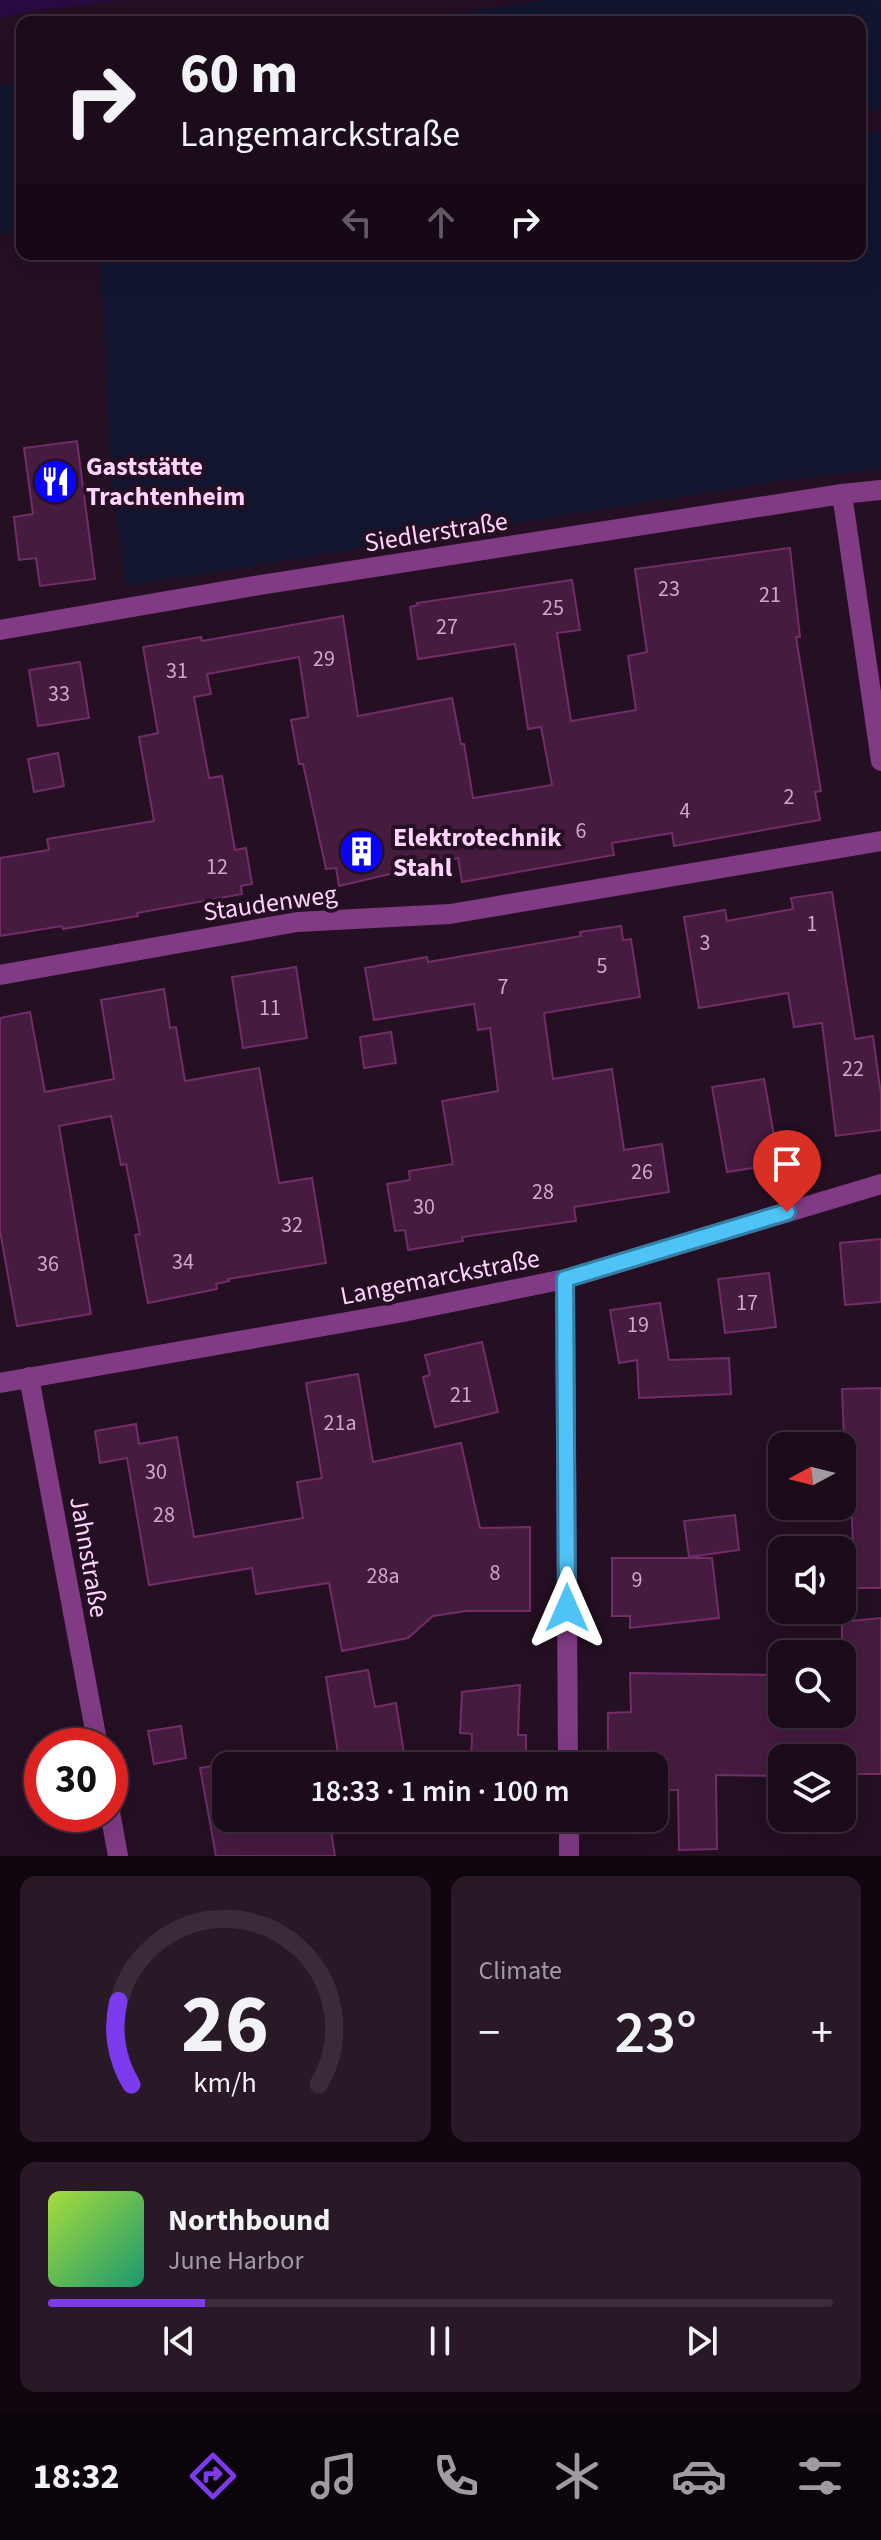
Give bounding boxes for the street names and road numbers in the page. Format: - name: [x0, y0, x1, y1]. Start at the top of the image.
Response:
- street label: Siedlerstraße: [362, 502, 510, 562]
- street label: Staudenweg: [201, 875, 339, 931]
- street label: Langemarckstraße: [337, 1240, 543, 1314]
- street label: Jahnstraße: [60, 1493, 118, 1621]

